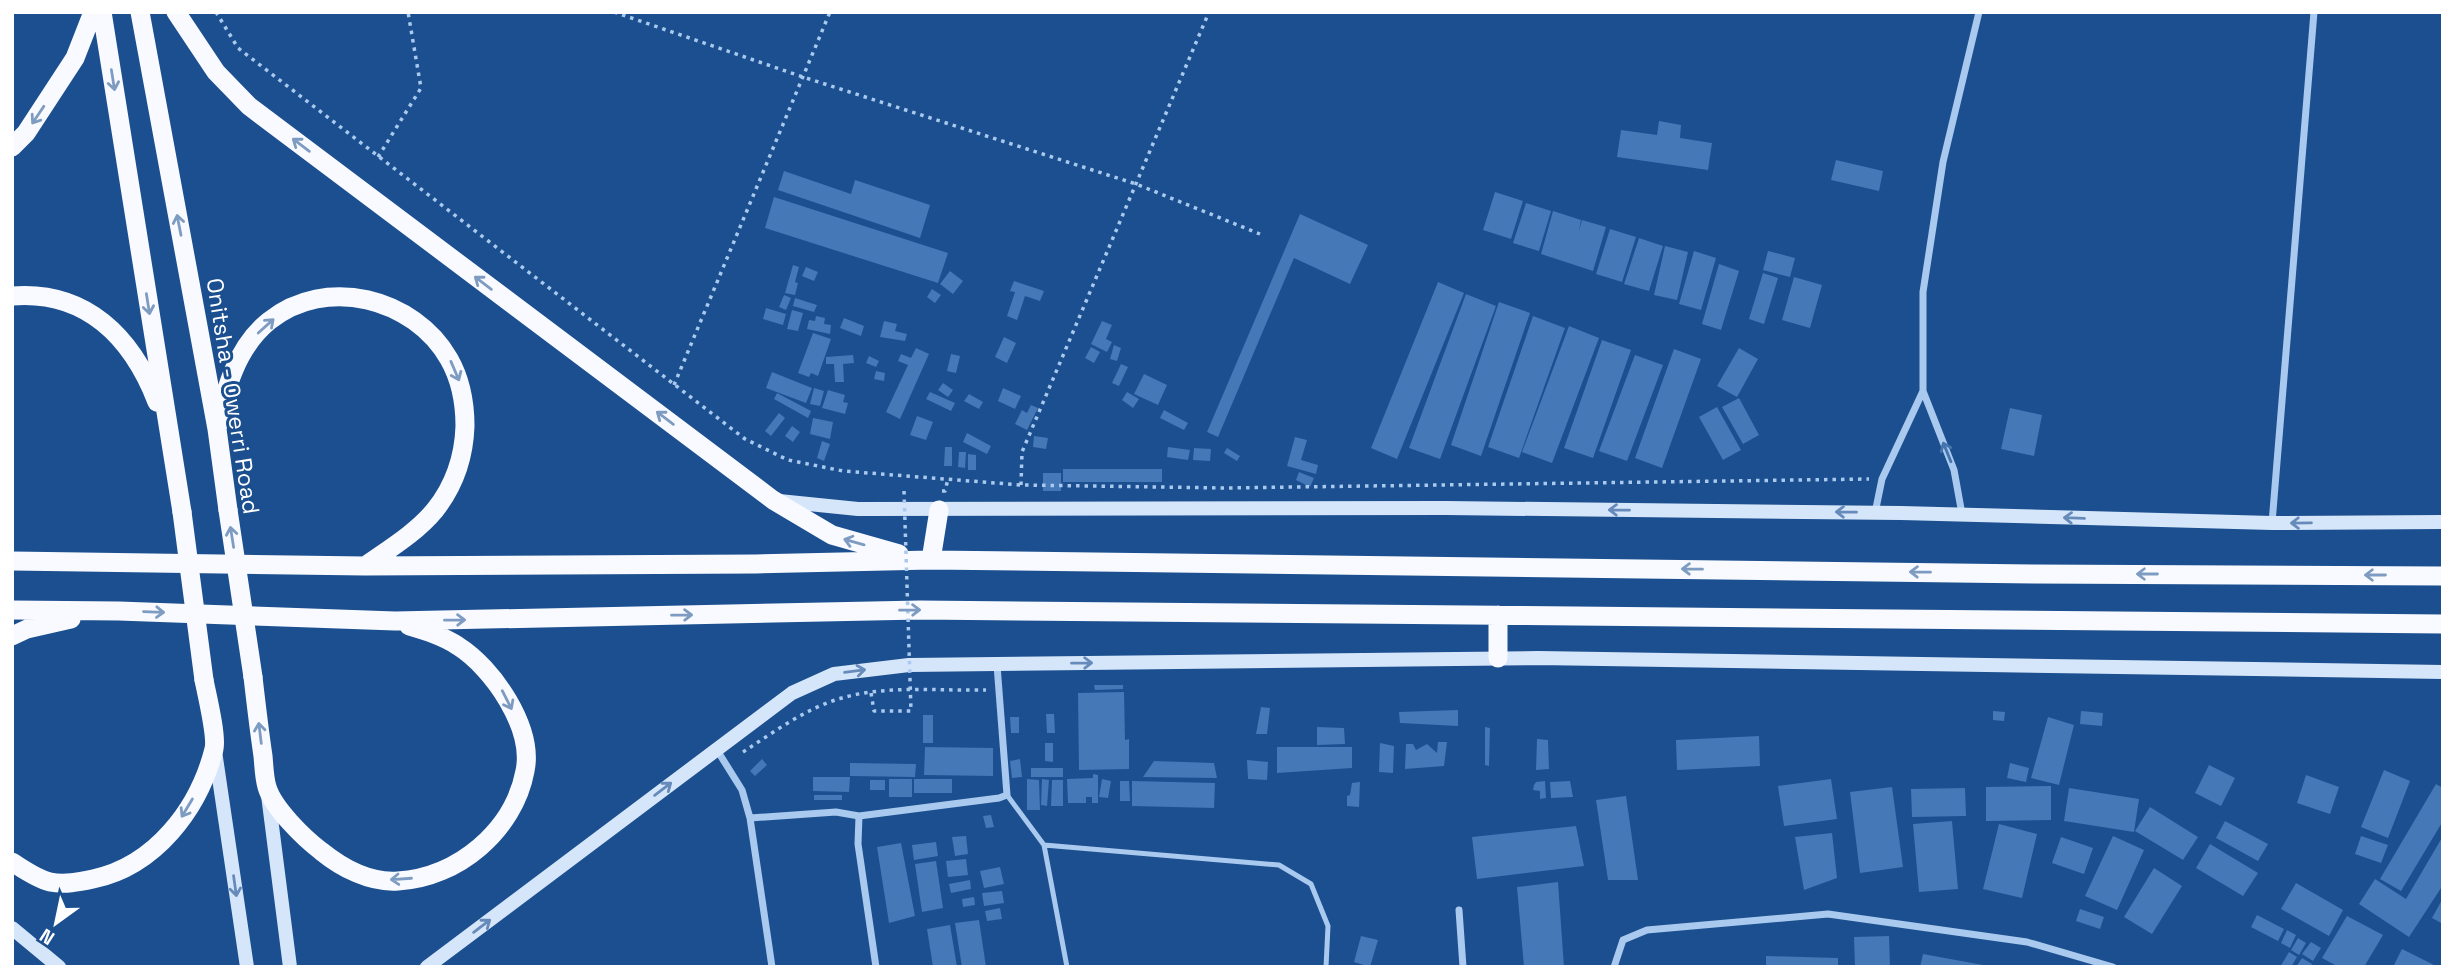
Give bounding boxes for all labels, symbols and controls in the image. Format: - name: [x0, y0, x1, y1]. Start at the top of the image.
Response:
- one-way arrow: [107, 68, 120, 91]
- one-way arrow: [31, 105, 46, 124]
- one-way arrow: [292, 138, 311, 153]
- one-way arrow: [172, 214, 186, 237]
- one-way arrow: [474, 275, 492, 290]
- street label: Onitsha - Owerri Road: [200, 276, 266, 516]
- one-way arrow: [142, 293, 155, 315]
- one-way arrow: [257, 317, 274, 334]
- one-way arrow: [449, 360, 462, 382]
- one-way arrow: [656, 411, 675, 426]
- one-way arrow: [1939, 441, 1952, 463]
- one-way arrow: [1607, 503, 1630, 517]
- one-way arrow: [1835, 506, 1858, 519]
- one-way arrow: [2062, 511, 2085, 524]
- one-way arrow: [2290, 516, 2313, 530]
- one-way arrow: [225, 526, 238, 549]
- one-way arrow: [844, 535, 866, 548]
- one-way arrow: [1681, 563, 1704, 576]
- one-way arrow: [1908, 565, 1931, 579]
- one-way arrow: [2136, 567, 2159, 581]
- one-way arrow: [2363, 568, 2386, 582]
- one-way arrow: [898, 603, 921, 617]
- one-way arrow: [142, 606, 165, 619]
- one-way arrow: [670, 608, 693, 622]
- one-way arrow: [443, 613, 466, 627]
- one-way arrow: [1070, 656, 1093, 670]
- one-way arrow: [843, 665, 866, 678]
- one-way arrow: [501, 689, 515, 710]
- one-way arrow: [253, 722, 266, 745]
- one-way arrow: [653, 781, 672, 796]
- one-way arrow: [179, 798, 193, 818]
- one-way arrow: [390, 873, 413, 886]
- one-way arrow: [229, 874, 242, 897]
- north arrow: [21, 888, 91, 958]
- one-way arrow: [472, 918, 490, 933]
- text: N: [35, 923, 59, 951]

